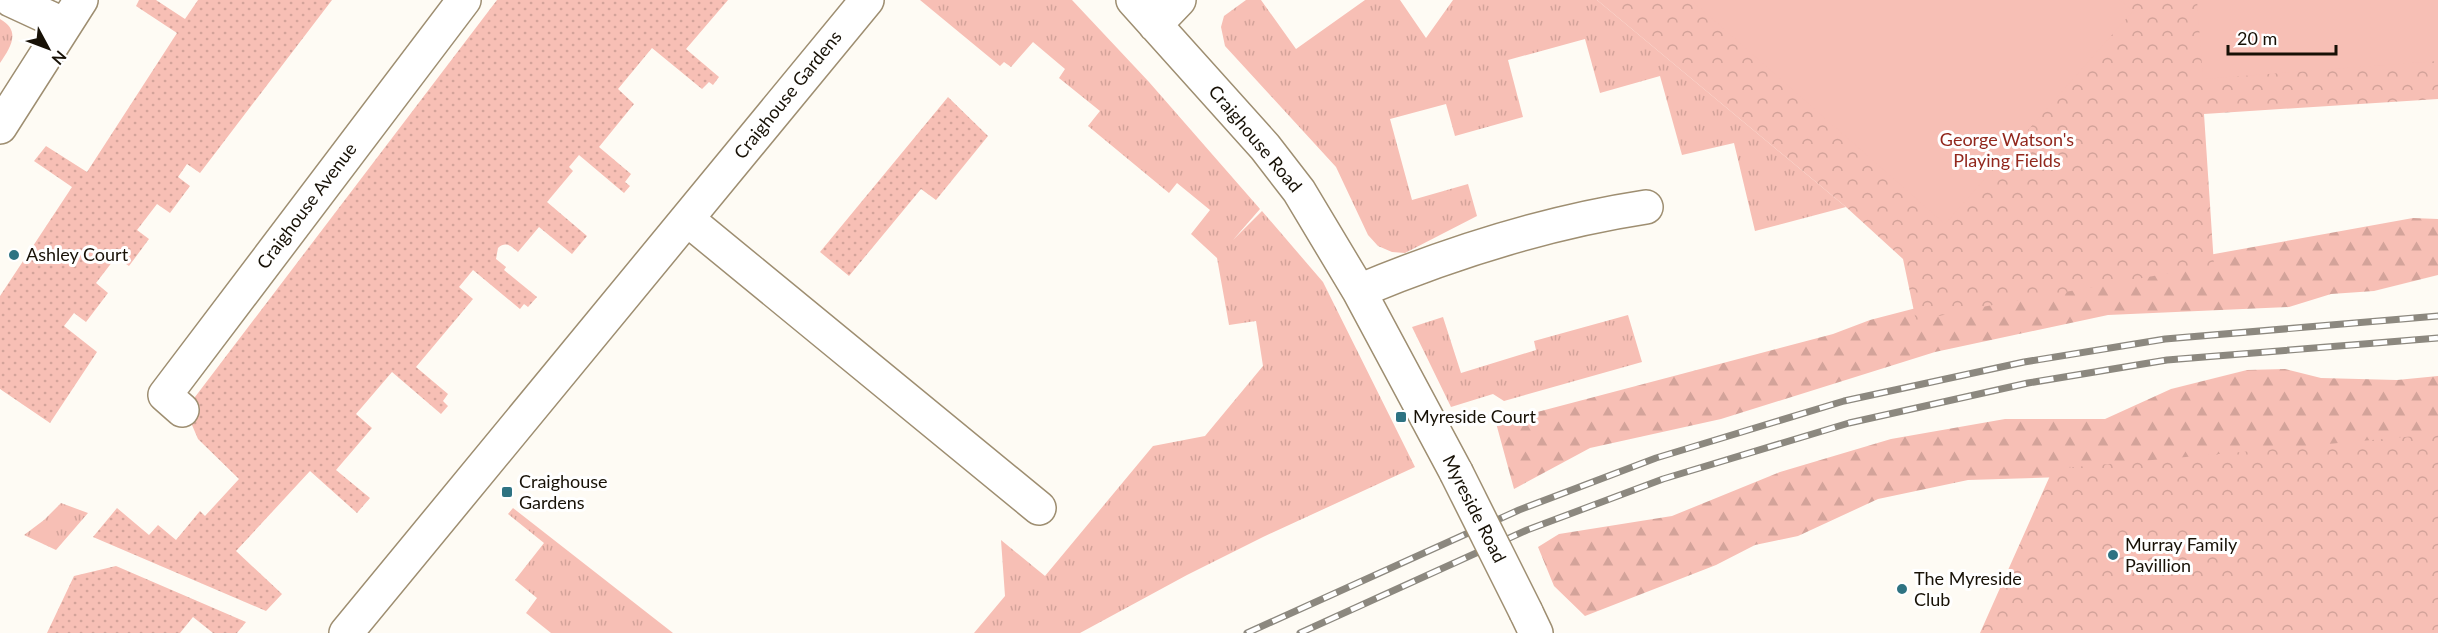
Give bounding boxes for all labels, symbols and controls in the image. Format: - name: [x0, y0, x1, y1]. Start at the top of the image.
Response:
- north arrow: [18, 18, 78, 78]
- scale bar: [2228, 18, 2336, 56]
- street label: Craighouse Gardens: [729, 26, 846, 163]
- text: 20 m: [2237, 27, 2277, 49]
- text: N: [48, 47, 71, 69]
- street label: Craighouse Road: [1205, 80, 1307, 196]
- park label: George Watson's Playing Fields: [1940, 128, 2074, 171]
- street label: Craighouse Avenue: [252, 138, 361, 273]
- place label: Ashley Court: [26, 243, 129, 265]
- marker: Ashley Court: [7, 248, 21, 262]
- place label: Myreside Court: [1413, 405, 1536, 427]
- marker: Myreside Court: [1394, 410, 1408, 424]
- street label: Myreside Road: [1438, 451, 1511, 566]
- place label: Craighouse Gardens: [519, 470, 608, 513]
- marker: Craighouse Gardens: [500, 485, 514, 499]
- place label: Murray Family Pavillion: [2125, 533, 2238, 576]
- marker: Murray Family Pavillion: [2106, 548, 2120, 562]
- place label: The Myreside Club: [1914, 567, 2022, 610]
- marker: The Myreside Club: [1895, 582, 1909, 596]

